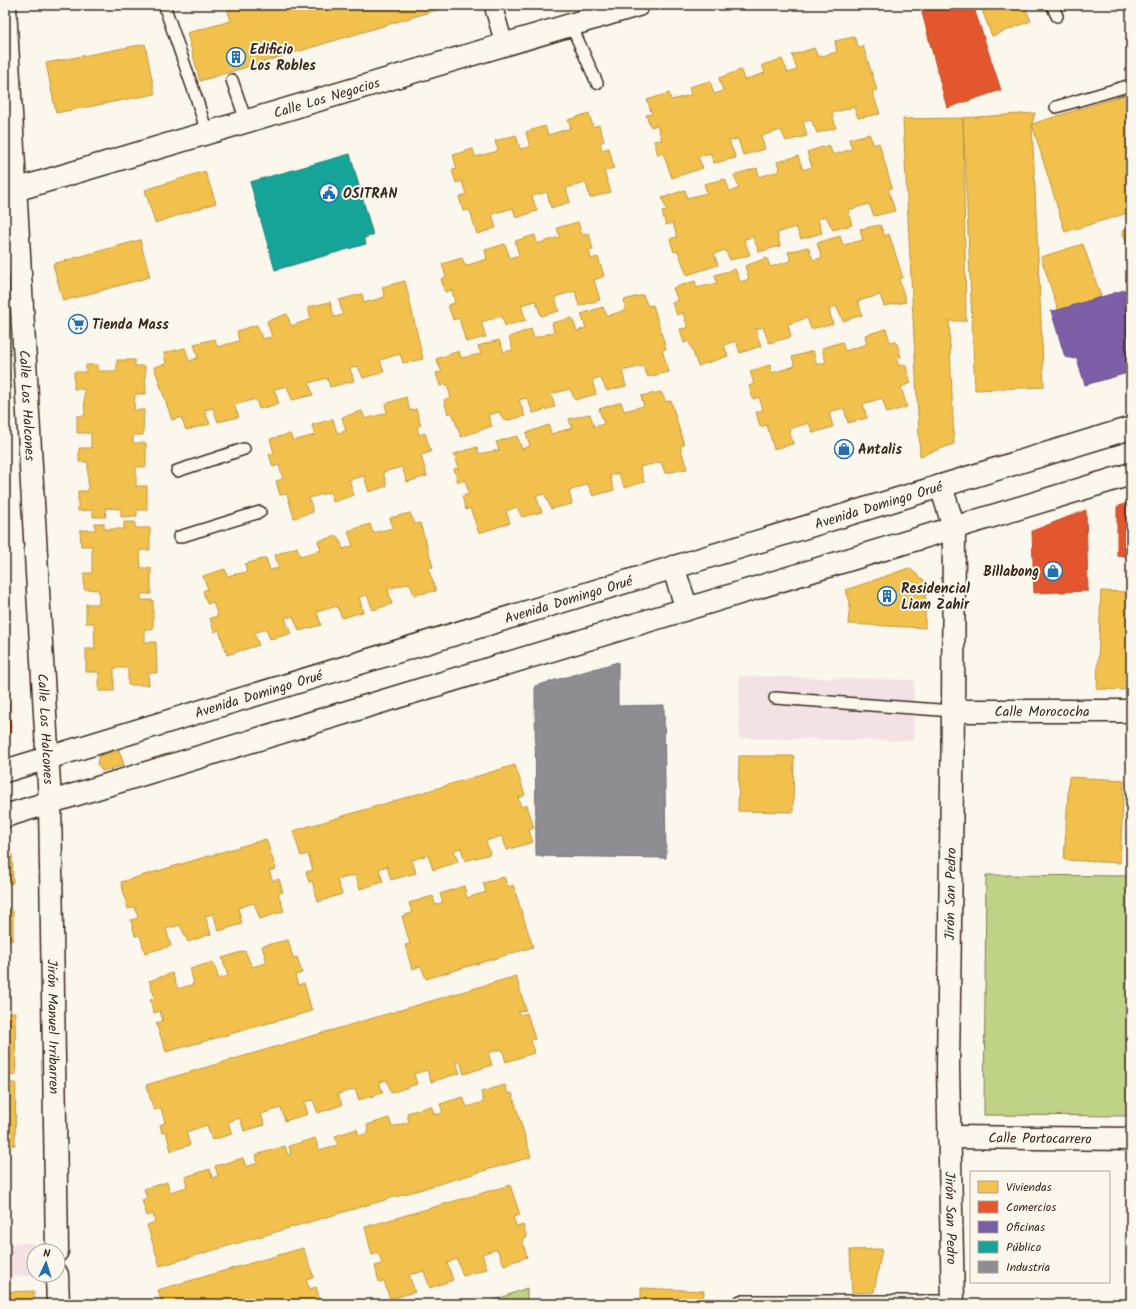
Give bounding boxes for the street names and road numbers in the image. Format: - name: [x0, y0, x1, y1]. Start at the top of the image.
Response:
- street label: Calle Los Negocios: [271, 72, 383, 125]
- street label: Calle Los Halcones: [12, 349, 41, 462]
- street label: Avenida Domingo Orué: [812, 476, 946, 536]
- street label: Avenida Domingo Orué: [502, 570, 636, 630]
- street label: Avenida Domingo Orué: [192, 665, 326, 725]
- street label: Calle Los Halcones: [31, 673, 59, 785]
- street label: Calle Morococha: [994, 701, 1090, 723]
- street label: Jirón San Pedro: [939, 847, 963, 941]
- street label: Jirón Manuel Irribarren: [40, 959, 65, 1094]
- street label: Calle Portocarrero: [988, 1127, 1092, 1151]
- street label: Jirón San Pedro: [938, 1171, 962, 1265]

